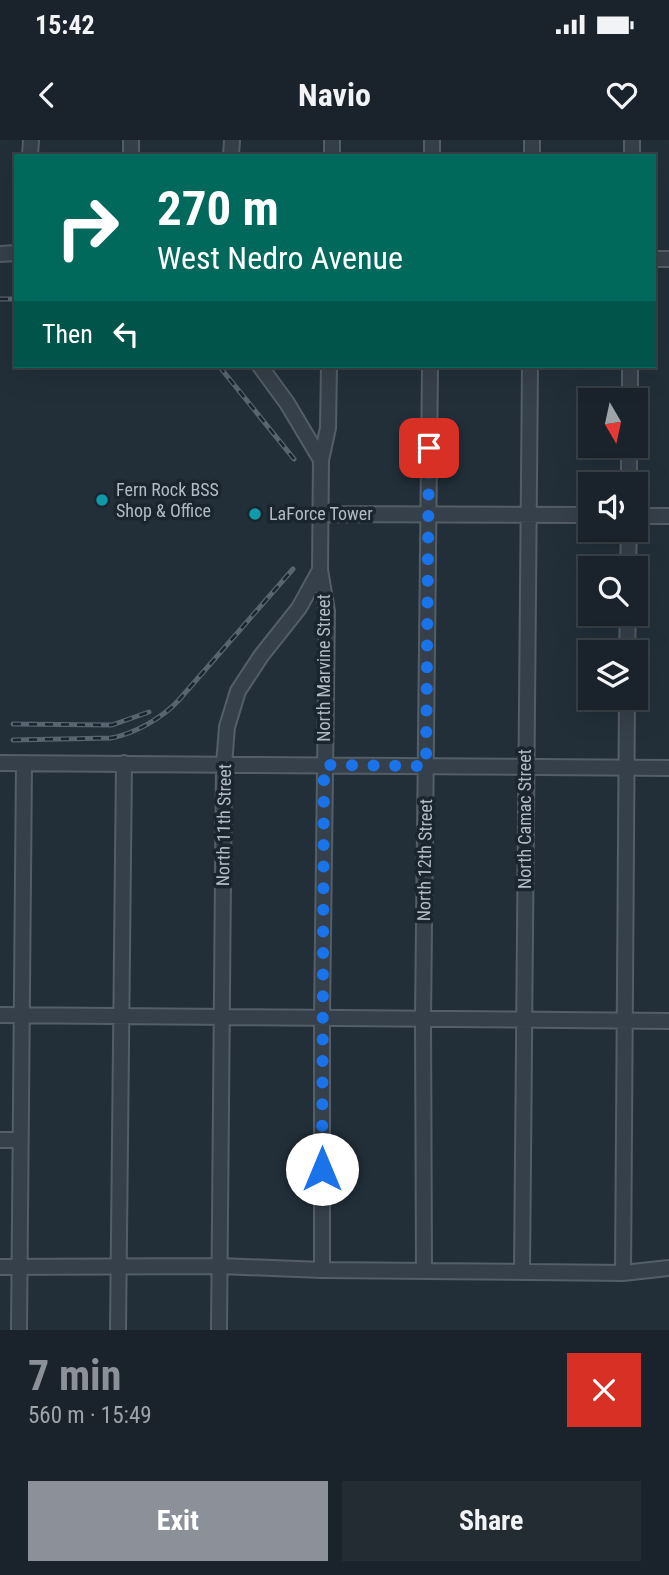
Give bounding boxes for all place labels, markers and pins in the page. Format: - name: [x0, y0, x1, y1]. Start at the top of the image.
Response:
- pin: [399, 418, 459, 478]
- place label: Fern Rock BSS Shop & Office: [116, 479, 219, 521]
- marker: Fern Rock BSS Shop & Office: [94, 492, 110, 508]
- place label: LaForce Tower: [269, 503, 373, 524]
- marker: LaForce Tower: [247, 506, 263, 522]

